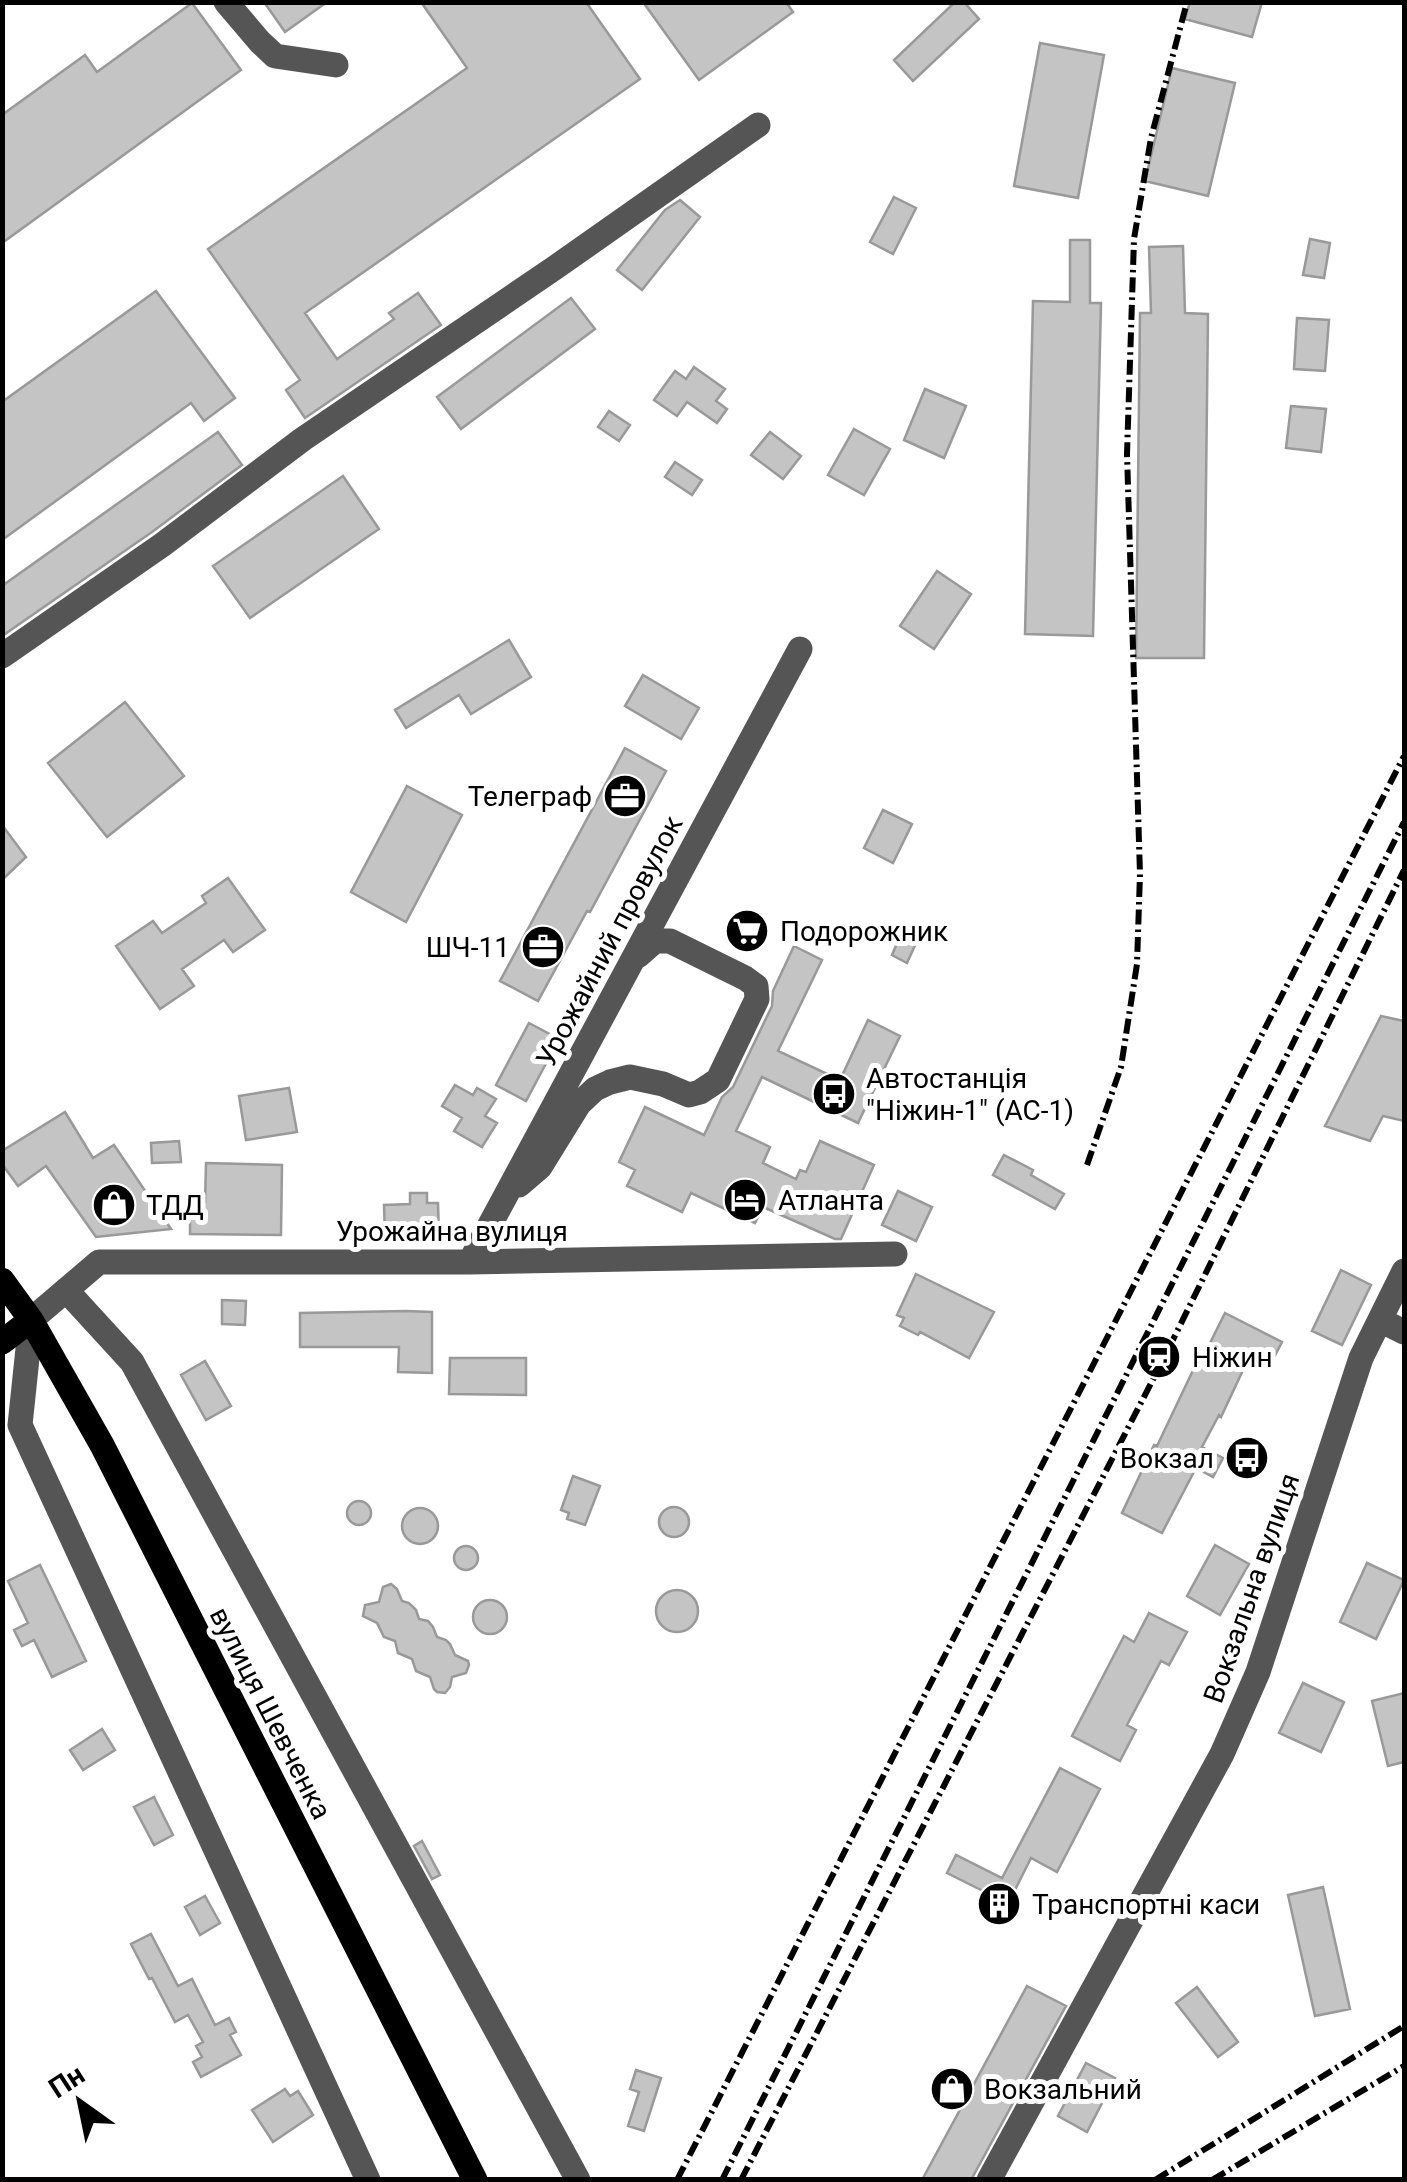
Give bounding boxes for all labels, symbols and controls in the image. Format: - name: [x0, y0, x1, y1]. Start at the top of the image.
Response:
- office icon: Телеграф: [602, 773, 648, 819]
- place label: Телеграф: [468, 780, 592, 813]
- street label: Урожайний провулок: [529, 810, 690, 1072]
- supermarket icon: Подорожник: [724, 908, 770, 954]
- place label: Подорожник: [780, 915, 948, 948]
- office icon: ШЧ-11: [520, 924, 566, 970]
- place label: ШЧ-11: [426, 931, 510, 964]
- place label: Автостанція "Ніжин-1" (АС-1): [866, 1062, 1074, 1127]
- bus stop icon: Автостанція "Ніжин-1" (АС-1): [811, 1071, 857, 1117]
- hotel icon: Атланта: [722, 1177, 768, 1223]
- shop icon: ТДД: [91, 1182, 137, 1228]
- place label: Атланта: [778, 1184, 884, 1217]
- place label: ТДД: [146, 1189, 204, 1222]
- street label: Урожайна вулиця: [336, 1215, 568, 1248]
- station icon: Ніжин: [1136, 1334, 1182, 1380]
- place label: Ніжин: [1192, 1341, 1273, 1374]
- bus stop icon: Вокзал: [1224, 1435, 1270, 1481]
- place label: Вокзал: [1120, 1442, 1214, 1475]
- street label: Вокзальна вулиця: [1197, 1469, 1306, 1707]
- street label: вулиця Шевченка: [203, 1602, 338, 1825]
- building icon: Транспортні каси: [976, 1881, 1022, 1927]
- place label: Транспортні каси: [1032, 1888, 1260, 1921]
- north arrow: [30, 2052, 130, 2152]
- text: Пн: [43, 2058, 91, 2105]
- shop icon: Вокзальний: [929, 2066, 975, 2112]
- place label: Вокзальний: [984, 2073, 1142, 2106]

